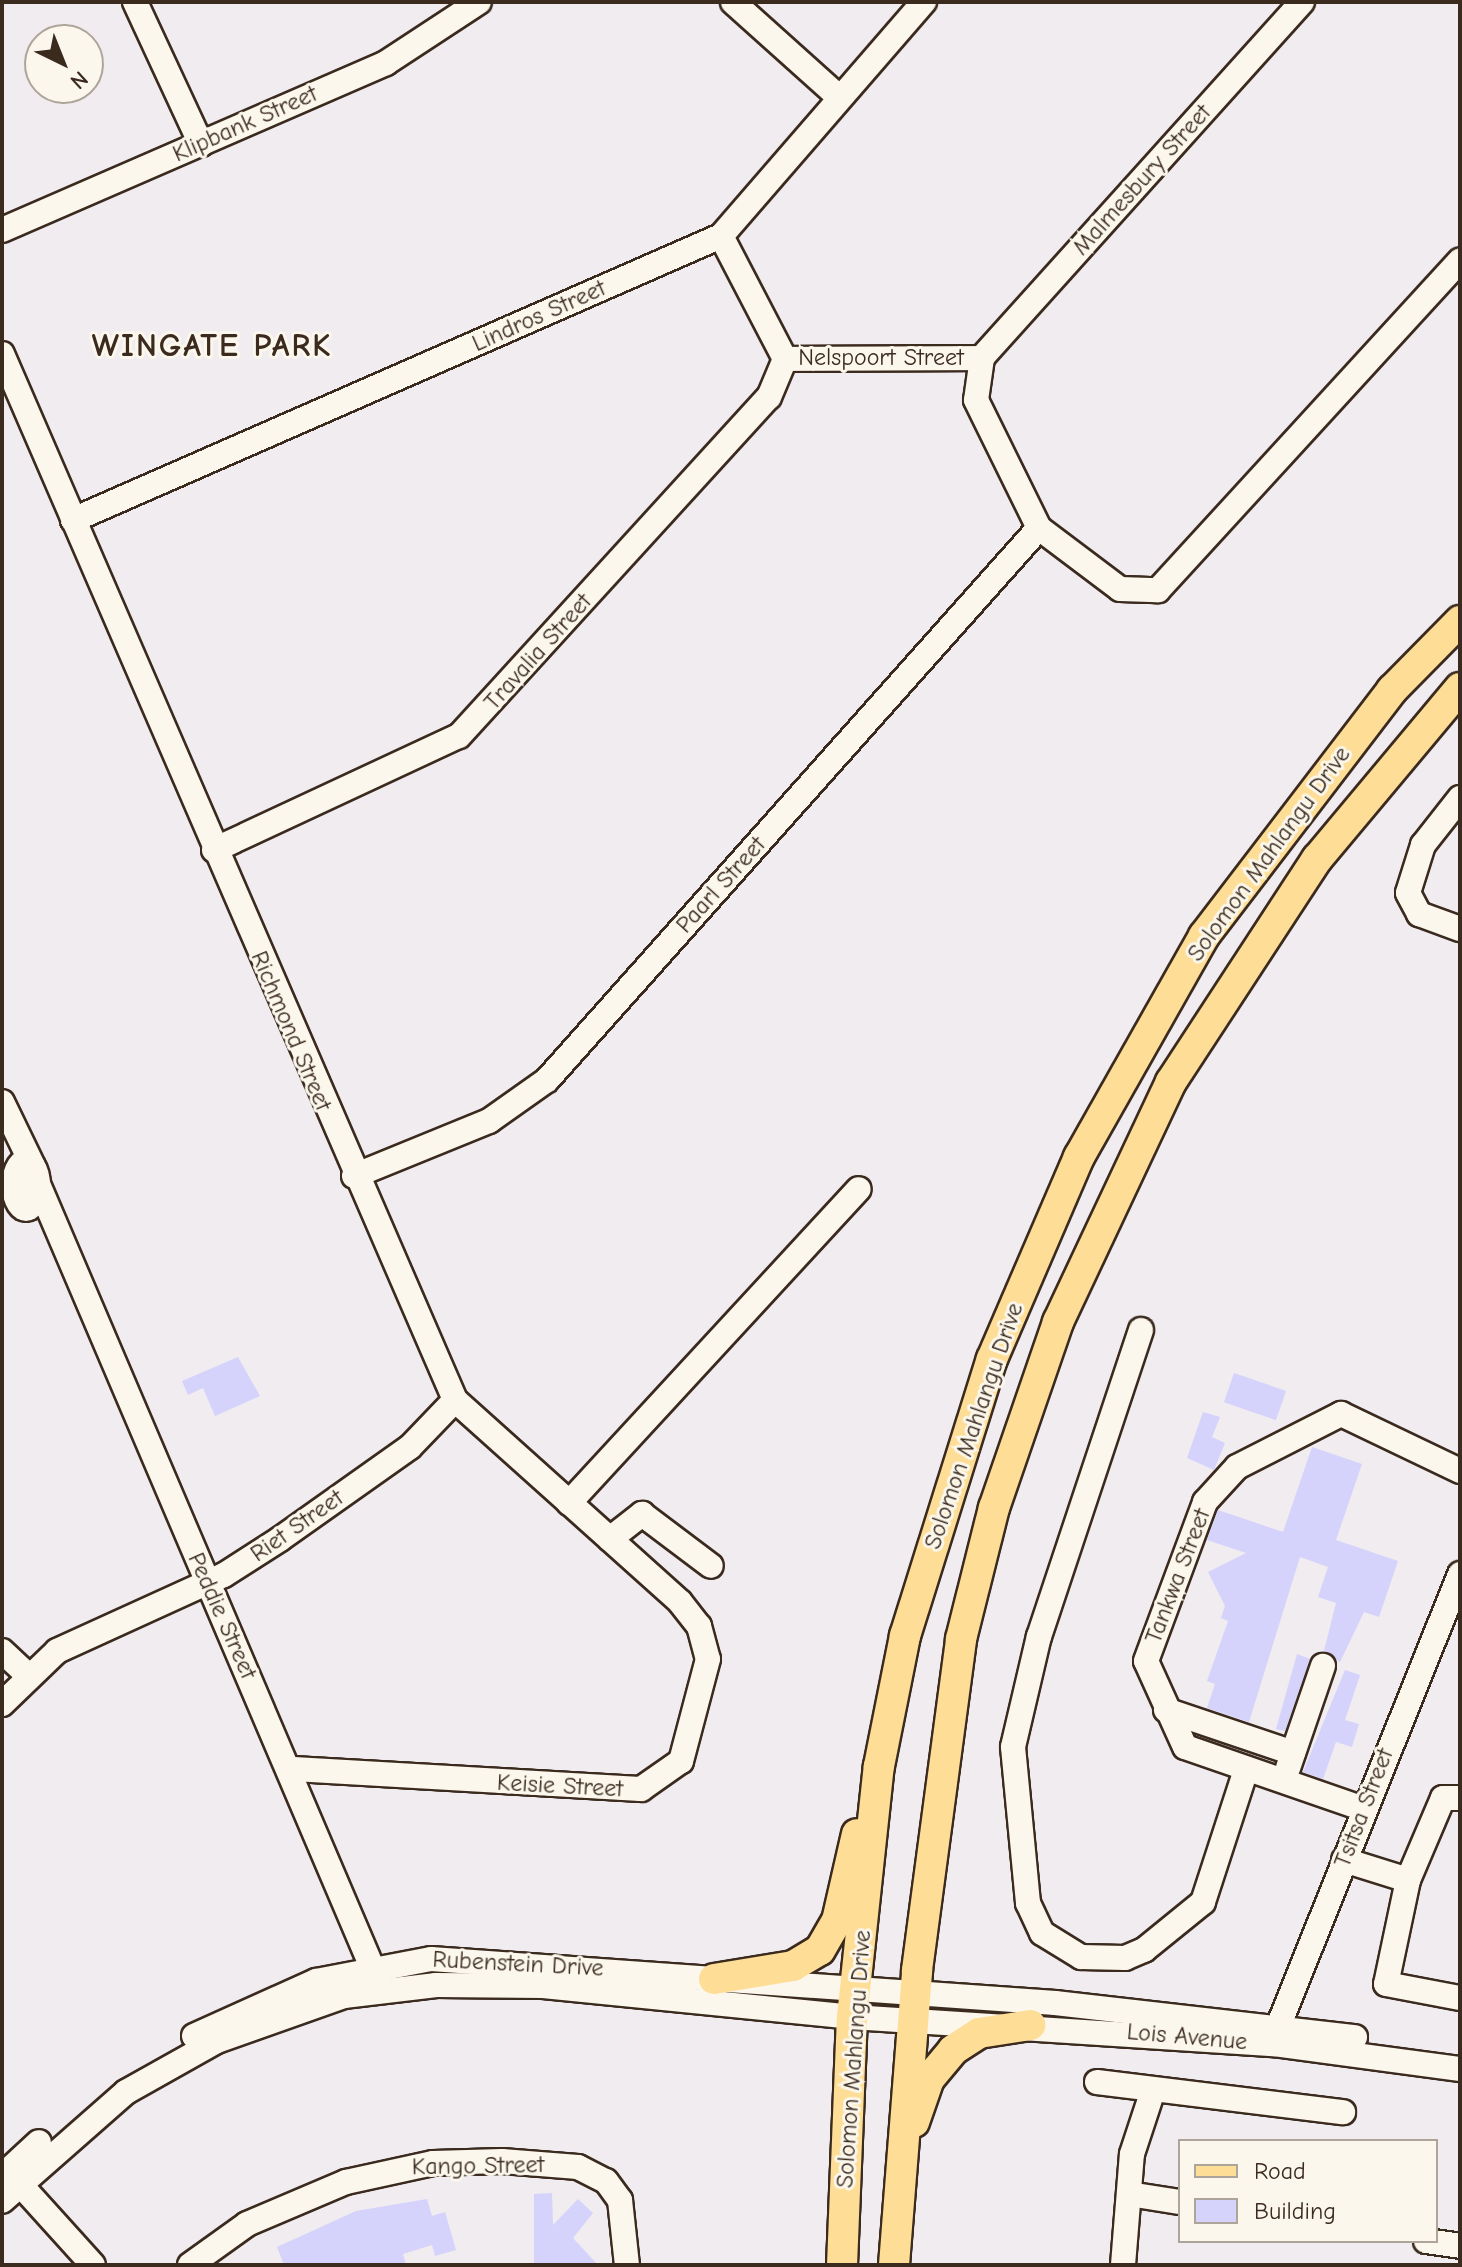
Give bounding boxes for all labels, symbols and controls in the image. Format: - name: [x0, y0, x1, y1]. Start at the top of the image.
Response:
- north arrow: [24, 24, 104, 104]
- text: N: [65, 66, 93, 94]
- street label: Klipbank Street: [168, 79, 322, 169]
- street label: Malmesbury Street: [1067, 99, 1217, 261]
- street label: Lindros Street: [468, 274, 610, 358]
- district label: WINGATE PARK: [92, 327, 332, 365]
- street label: Nelspoort Street: [798, 344, 964, 372]
- street label: Travalia Street: [478, 588, 598, 716]
- street label: Solomon Mahlangu Drive: [1181, 741, 1357, 967]
- street label: Paarl Street: [670, 831, 772, 939]
- street label: Richmond Street: [244, 947, 338, 1115]
- street label: Solomon Mahlangu Drive: [918, 1299, 1030, 1553]
- street label: Riet Street: [245, 1484, 349, 1568]
- street label: Tankwa Street: [1139, 1505, 1217, 1647]
- street label: Peddie Street: [181, 1548, 263, 1684]
- street label: Tsitsa Street: [1328, 1744, 1400, 1872]
- street label: Keisie Street: [496, 1768, 624, 1804]
- street label: Solomon Mahlangu Drive: [831, 1929, 877, 2189]
- street label: Rubenstein Drive: [432, 1945, 604, 1983]
- street label: Lois Avenue: [1126, 2017, 1248, 2057]
- legend: [1178, 2139, 1438, 2243]
- street label: Kango Street: [411, 2150, 545, 2182]
- text: Road: [1254, 2157, 1306, 2185]
- text: Building: [1254, 2197, 1336, 2225]

